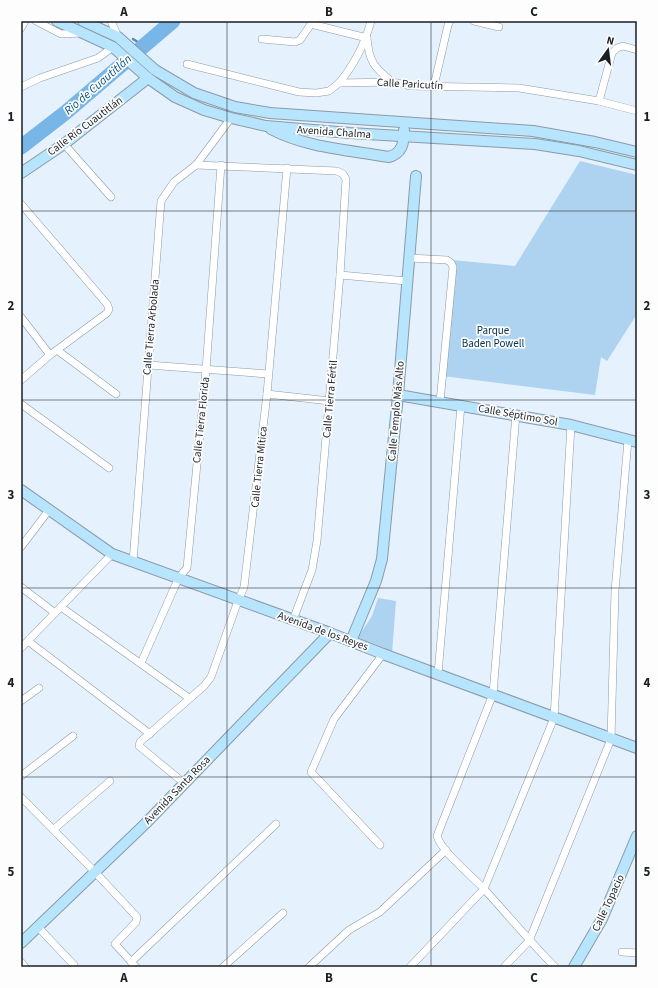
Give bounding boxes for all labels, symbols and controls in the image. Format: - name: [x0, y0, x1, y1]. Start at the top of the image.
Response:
- text: A: [119, 3, 128, 21]
- text: B: [325, 3, 333, 21]
- text: C: [530, 3, 538, 21]
- north arrow: [588, 30, 628, 70]
- text: N: [605, 33, 616, 49]
- water label: Rio de Cuautitlán: [61, 51, 135, 119]
- street label: Calle Paricutín: [376, 75, 444, 93]
- street label: Calle Río Cuautitlán: [44, 93, 126, 159]
- text: 1: [8, 108, 15, 126]
- text: 1: [644, 108, 651, 126]
- street label: Avenida Chalma: [296, 122, 372, 142]
- street label: Calle Tierra Arbolada: [139, 278, 163, 376]
- text: 2: [8, 297, 15, 315]
- text: 2: [644, 297, 651, 315]
- park label: Parque Baden Powell: [462, 323, 524, 351]
- street label: Calle Tierra Fértil: [319, 359, 341, 439]
- street label: Calle Templo Más Alto: [384, 360, 408, 462]
- street label: Calle Tierra Florida: [189, 376, 213, 464]
- street label: Calle Séptimo Sol: [477, 401, 559, 429]
- street label: Calle Tierra Mítica: [247, 426, 271, 508]
- text: 3: [8, 486, 15, 504]
- text: 3: [644, 486, 651, 504]
- street label: Avenida de los Reyes: [276, 608, 371, 654]
- text: 4: [8, 674, 15, 692]
- text: 4: [644, 674, 651, 692]
- street label: Avenida Santa Rosa: [140, 752, 214, 828]
- text: 5: [8, 863, 15, 881]
- text: 5: [644, 863, 651, 881]
- street label: Calle Topacio: [588, 872, 628, 934]
- text: A: [119, 969, 128, 987]
- text: B: [325, 969, 333, 987]
- text: C: [530, 969, 538, 987]

